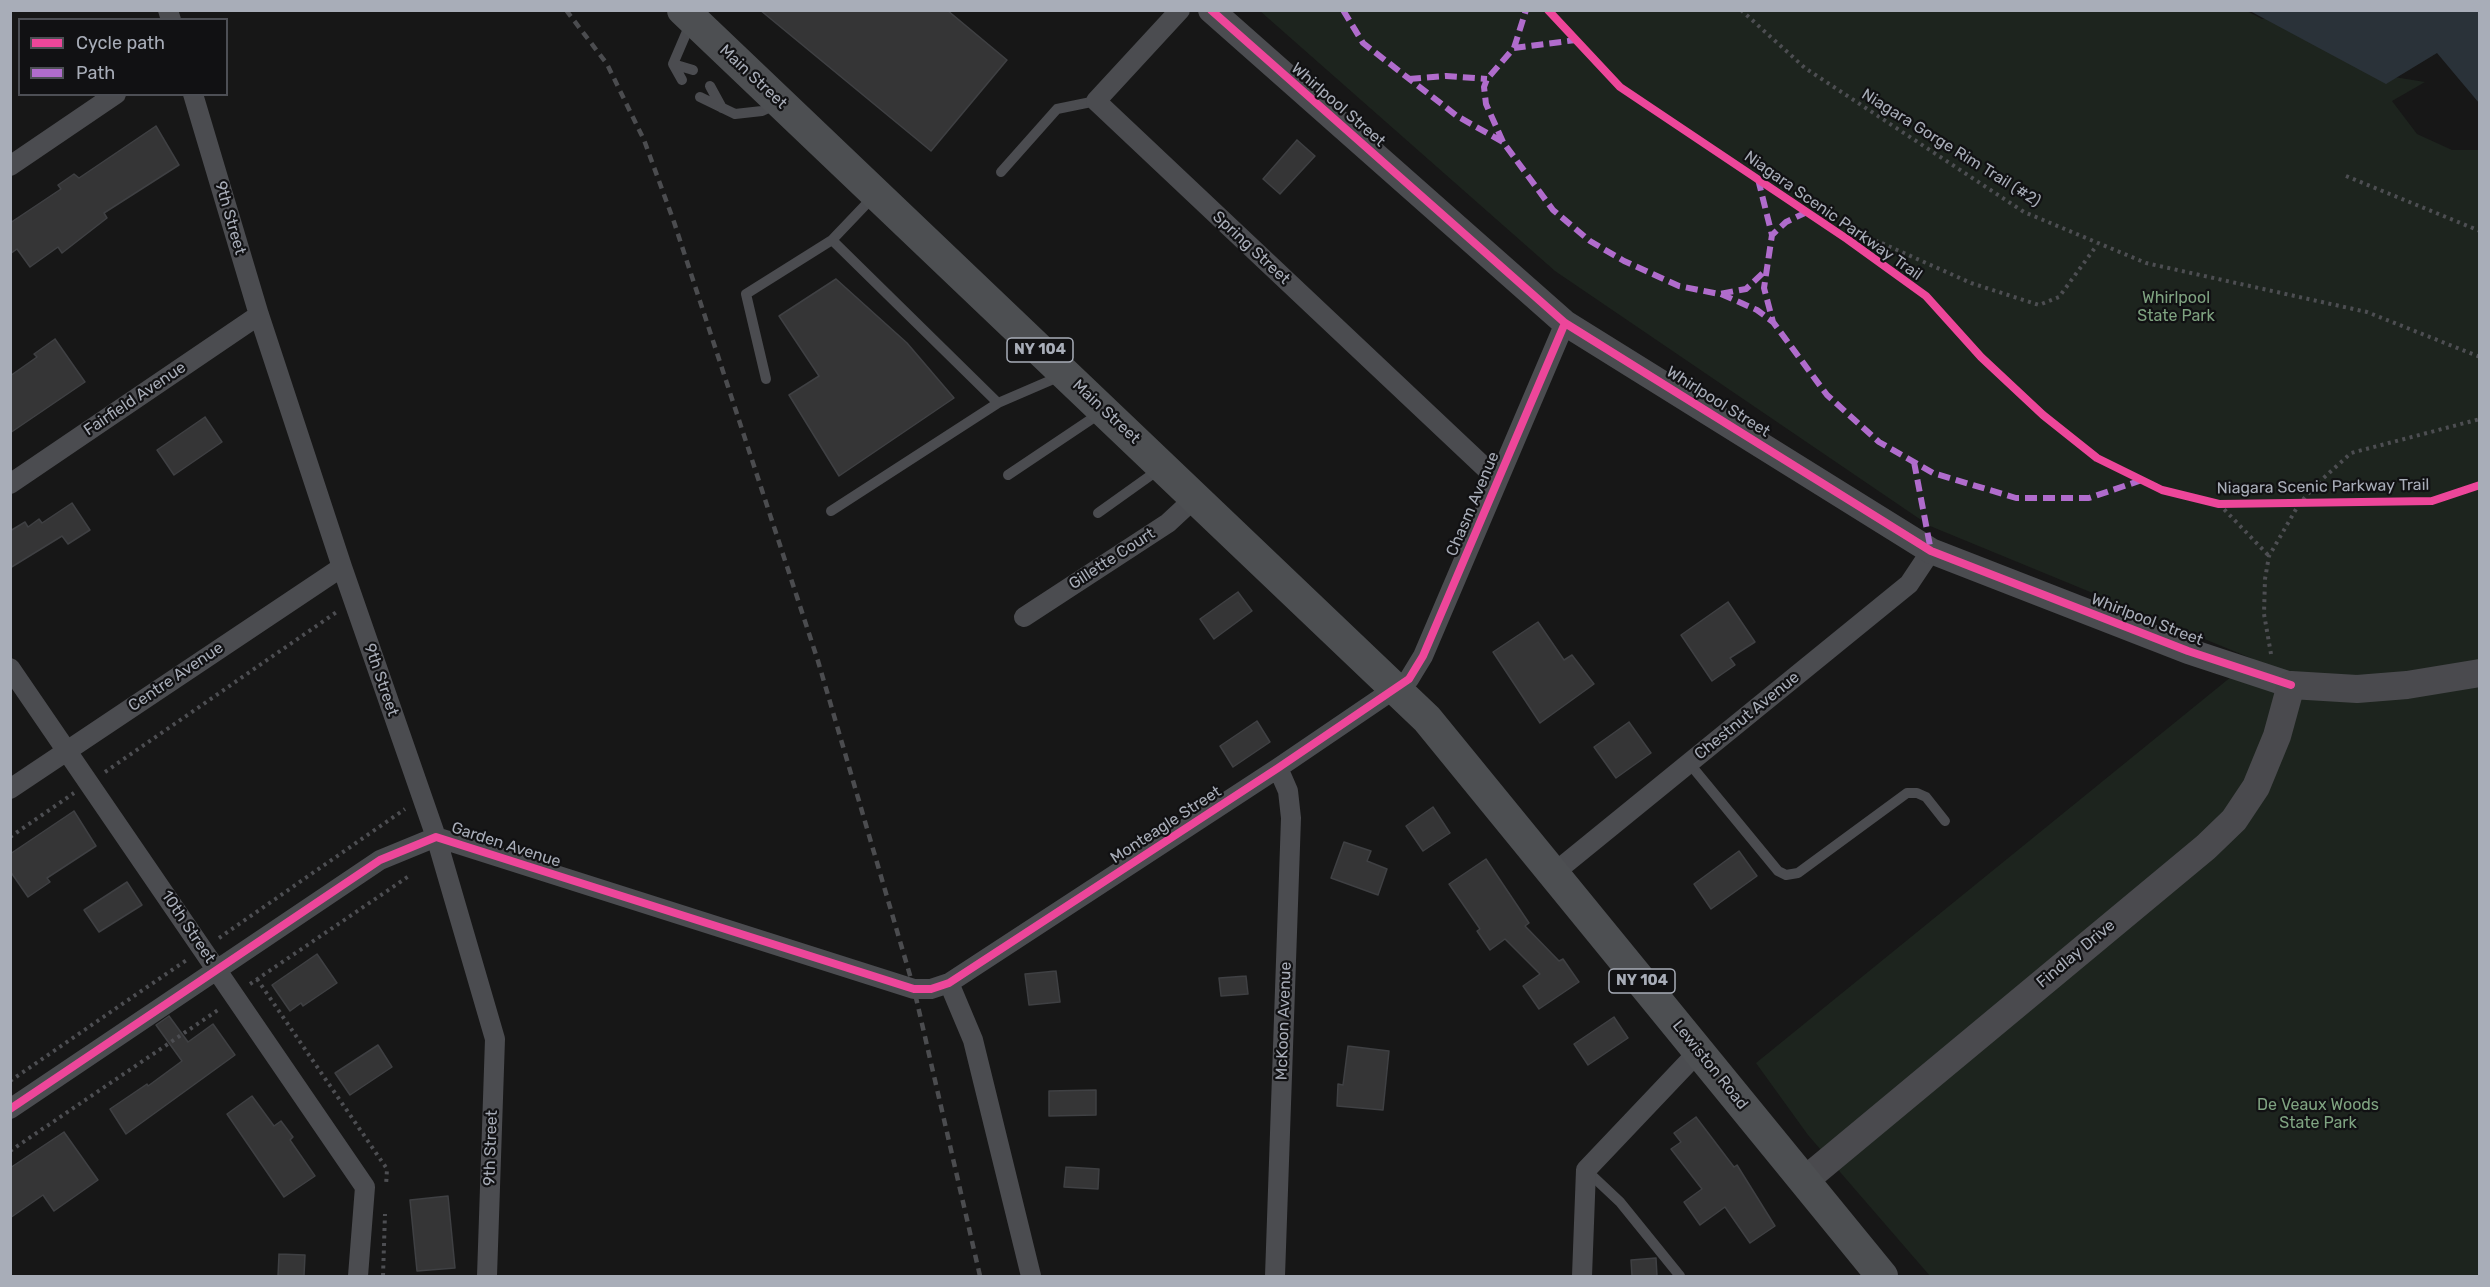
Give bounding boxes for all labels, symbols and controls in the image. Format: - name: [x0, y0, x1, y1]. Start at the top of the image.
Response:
- legend: [18, 18, 228, 96]
- text: Cycle path: [76, 32, 165, 54]
- street label: Main Street: [715, 41, 791, 113]
- street label: Whirlpool Street: [1287, 59, 1389, 151]
- text: Path: [76, 62, 115, 84]
- street label: Niagara Gorge Rim Trail (#2): [1858, 85, 2044, 211]
- street label: Niagara Scenic Parkway Trail: [1740, 147, 1926, 285]
- street label: 9th Street: [210, 179, 250, 257]
- street label: Spring Street: [1208, 207, 1294, 289]
- park label: Whirlpool State Park: [2137, 288, 2215, 326]
- road number: NY 104: [1007, 338, 1073, 362]
- street label: Fairfield Avenue: [80, 358, 190, 440]
- street label: Whirlpool Street: [1663, 362, 1773, 442]
- street label: Main Street: [1068, 376, 1144, 448]
- street label: Chasm Avenue: [1442, 449, 1504, 559]
- street label: Niagara Scenic Parkway Trail: [2216, 476, 2430, 498]
- street label: Gillette Court: [1065, 524, 1159, 594]
- street label: Whirlpool Street: [2088, 590, 2206, 650]
- street label: Centre Avenue: [125, 638, 227, 716]
- street label: 9th Street: [360, 641, 402, 719]
- street label: Chestnut Avenue: [1691, 668, 1803, 764]
- street label: Monteagle Street: [1107, 782, 1225, 868]
- street label: Garden Avenue: [449, 818, 563, 872]
- street label: 10th Street: [157, 887, 219, 967]
- street label: Findlay Drive: [2033, 916, 2119, 992]
- street label: McKoon Avenue: [1272, 961, 1296, 1081]
- road number: NY 104: [1609, 969, 1675, 993]
- street label: Lewiston Road: [1668, 1016, 1752, 1114]
- park label: De Veaux Woods State Park: [2257, 1095, 2379, 1133]
- street label: 9th Street: [480, 1110, 502, 1186]

